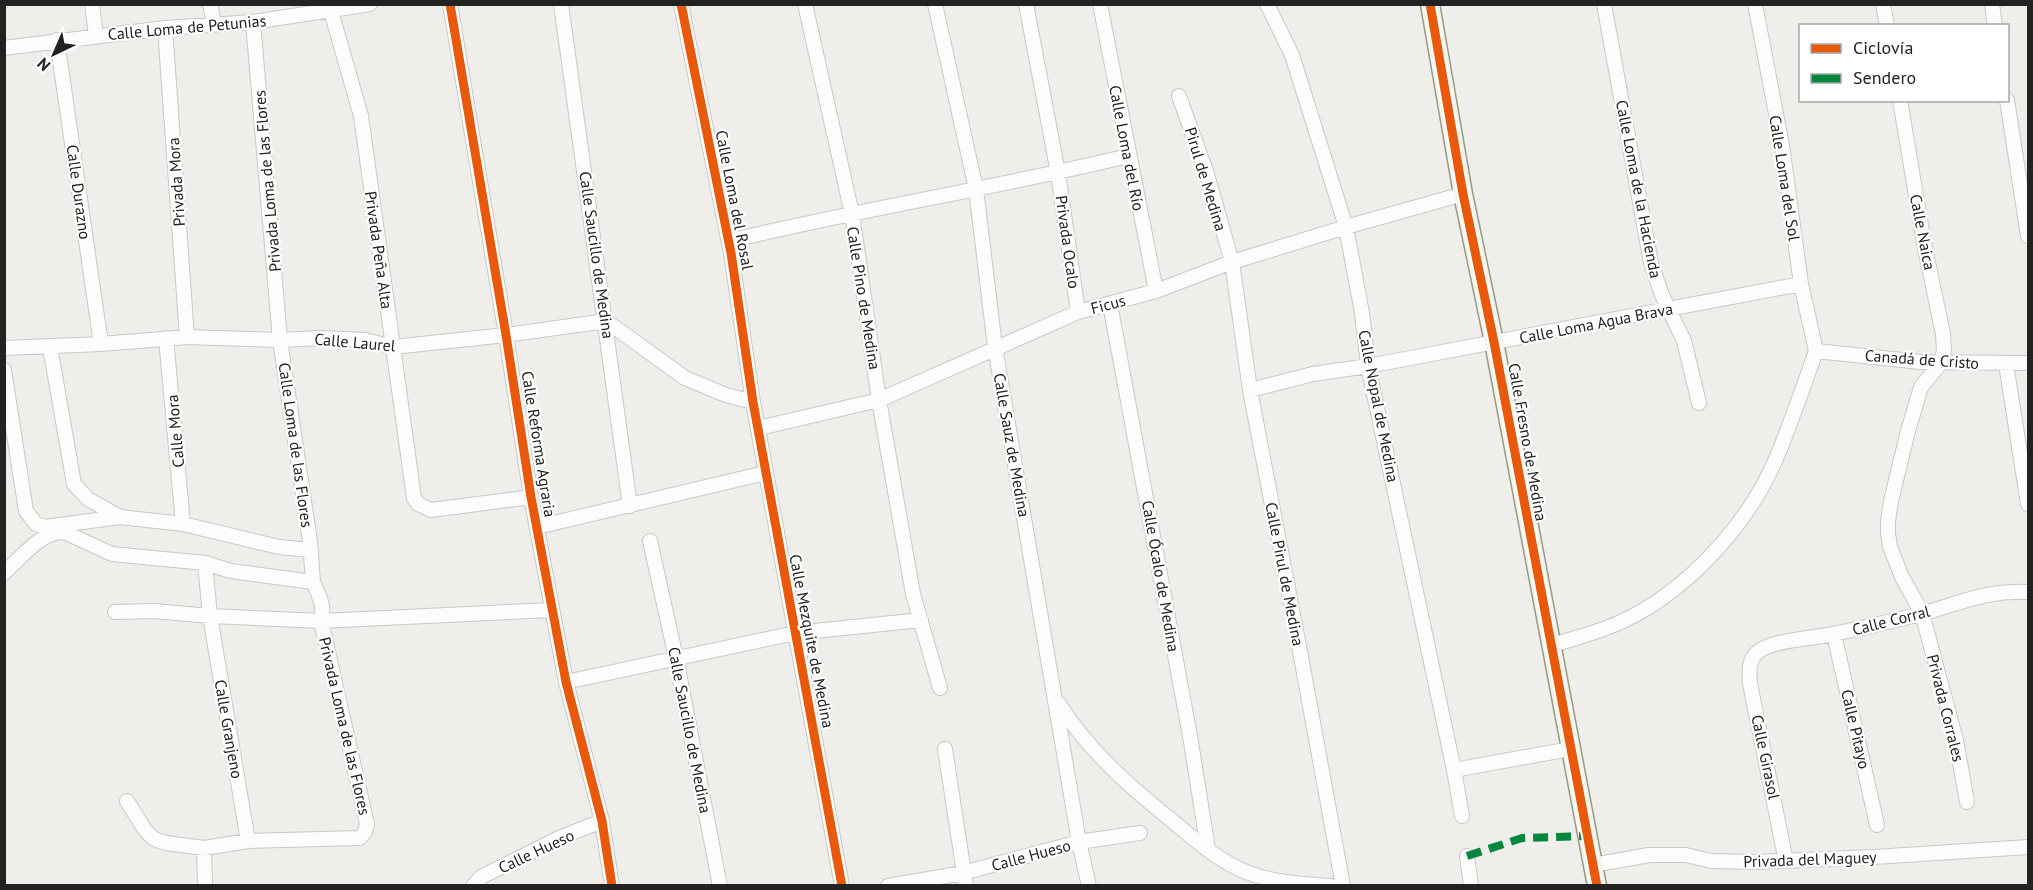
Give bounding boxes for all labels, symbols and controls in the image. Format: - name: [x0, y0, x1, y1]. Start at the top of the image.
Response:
- street label: Calle Loma de Petunias: [107, 10, 267, 44]
- north arrow: [24, 24, 84, 84]
- legend: [1799, 24, 2009, 102]
- text: Ciclovía: [1853, 36, 1913, 59]
- text: N: [33, 54, 54, 76]
- text: Sendero: [1853, 66, 1916, 89]
- street label: Calle Loma del Río: [1105, 83, 1149, 213]
- street label: Privada Loma de las Flores: [249, 89, 285, 273]
- street label: Calle Loma de la Hacienda: [1612, 98, 1666, 280]
- street label: Calle Loma del Sol: [1765, 114, 1805, 243]
- street label: Pirul de Medina: [1181, 125, 1231, 233]
- street label: Calle Loma del Rosal: [712, 128, 758, 272]
- street label: Privada Mora: [163, 137, 189, 227]
- street label: Calle Durazno: [62, 143, 96, 241]
- street label: Calle Saucillo de Medina: [575, 170, 619, 340]
- street label: Privada Peña Alta: [361, 190, 397, 310]
- street label: Calle Naica: [1906, 192, 1940, 272]
- street label: Privada Ocalo: [1052, 194, 1084, 290]
- street label: Calle Pino de Medina: [843, 225, 885, 371]
- street label: Ficus: [1088, 290, 1128, 318]
- street label: Calle Loma Agua Brava: [1517, 298, 1675, 348]
- street label: Calle Laurel: [314, 328, 397, 356]
- street label: Calle Nopal de Medina: [1354, 328, 1404, 484]
- street label: Canadá de Cristo: [1864, 345, 1980, 373]
- street label: Calle Loma de las Flores: [275, 361, 317, 529]
- street label: Calle Fresno de Medina: [1504, 361, 1552, 523]
- street label: Calle Reforma Agraria: [518, 369, 560, 519]
- street label: Calle Sauz de Medina: [989, 371, 1035, 519]
- street label: Calle Mora: [162, 394, 188, 468]
- street label: Calle Ócalo de Medina: [1138, 499, 1184, 653]
- street label: Calle Pirul de Medina: [1261, 500, 1309, 648]
- street label: Calle Mezquite de Medina: [785, 552, 839, 730]
- street label: Calle Corral: [1850, 601, 1932, 639]
- street label: Privada Loma de las Flores: [315, 635, 375, 817]
- street label: Calle Saucillo de Medina: [664, 645, 716, 815]
- street label: Privada Corrales: [1923, 652, 1969, 764]
- street label: Calle Granjeno: [210, 678, 248, 780]
- street label: Calle Pitayo: [1837, 687, 1875, 771]
- street label: Calle Girasol: [1747, 713, 1785, 801]
- street label: Calle Hueso: [495, 825, 577, 877]
- street label: Calle Hueso: [989, 835, 1073, 875]
- street label: Privada del Maguey: [1743, 847, 1877, 871]

